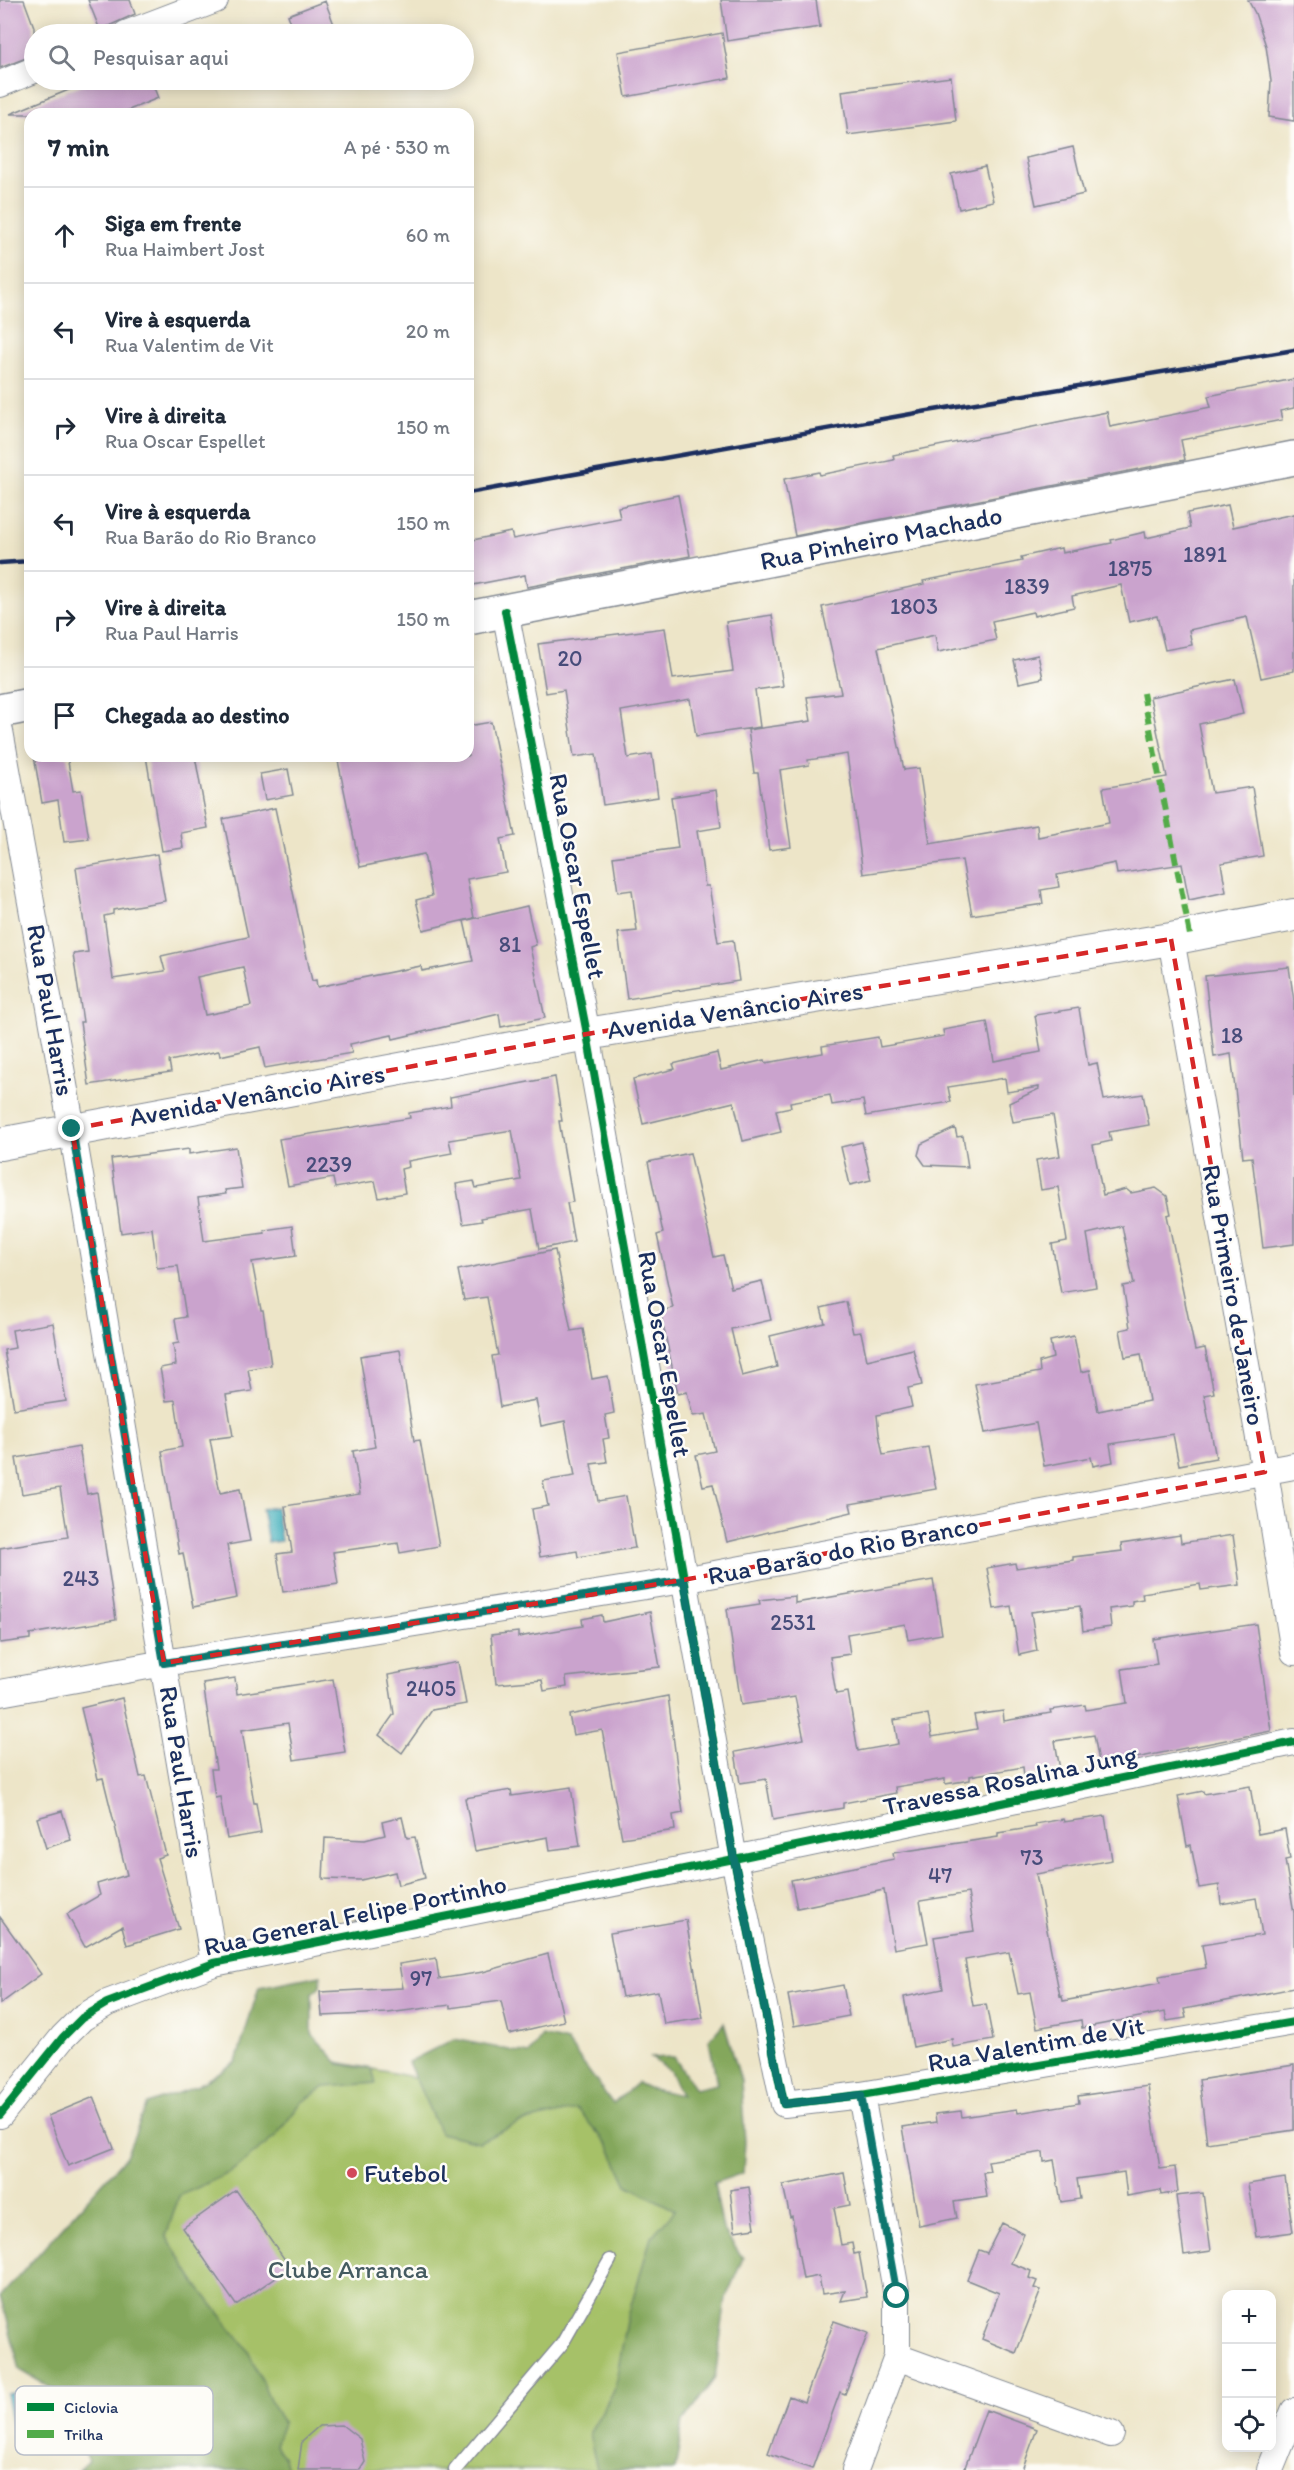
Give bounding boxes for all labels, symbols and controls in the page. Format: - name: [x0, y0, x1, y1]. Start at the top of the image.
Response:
- search box: [24, 24, 474, 90]
- icon: search: [45, 41, 78, 74]
- text: Pesquisar aqui: [93, 44, 229, 71]
- text: 7 min: [48, 131, 109, 163]
- text: A pé · 530 m: [344, 135, 450, 159]
- text: Siga em frente: [105, 210, 241, 237]
- icon: ahead: [48, 219, 81, 252]
- text: 60 m: [406, 223, 450, 247]
- text: Rua Haimbert Jost: [105, 237, 265, 261]
- text: Vire à esquerda: [105, 306, 250, 333]
- icon: left: [48, 315, 81, 348]
- text: 20 m: [406, 319, 450, 343]
- text: Rua Valentim de Vit: [105, 333, 274, 357]
- text: Vire à direita: [105, 402, 226, 429]
- icon: right: [48, 411, 81, 444]
- text: 150 m: [397, 415, 450, 439]
- text: Rua Oscar Espellet: [105, 429, 266, 453]
- text: Vire à esquerda: [105, 498, 250, 525]
- street label: Rua Pinheiro Machado: [757, 499, 1005, 577]
- icon: left: [48, 507, 81, 540]
- text: 150 m: [397, 511, 450, 535]
- text: Rua Barão do Rio Branco: [105, 525, 316, 549]
- house number: 1891: [1183, 541, 1227, 568]
- house number: 1875: [1108, 555, 1152, 582]
- house number: 1839: [1004, 573, 1050, 600]
- house number: 1803: [890, 593, 938, 620]
- text: Vire à direita: [105, 594, 226, 621]
- icon: right: [48, 603, 81, 636]
- text: 150 m: [397, 607, 450, 631]
- text: Rua Paul Harris: [105, 621, 239, 645]
- house number: 20: [557, 645, 583, 672]
- icon: arrive: [48, 699, 81, 732]
- text: Chegada ao destino: [105, 702, 289, 729]
- street label: Rua Oscar Espellet: [542, 770, 614, 982]
- street label: Rua Paul Harris: [20, 922, 82, 1098]
- house number: 81: [499, 931, 521, 958]
- street label: Avenida Venâncio Aires: [605, 974, 865, 1046]
- house number: 18: [1221, 1022, 1243, 1049]
- street label: Avenida Venâncio Aires: [127, 1057, 387, 1133]
- route end: [58, 1115, 84, 1141]
- house number: 2239: [306, 1151, 352, 1178]
- street label: Rua Primeiro de Janeiro: [1195, 1162, 1273, 1428]
- street label: Rua Oscar Espellet: [631, 1248, 699, 1460]
- street label: Rua Barão do Rio Branco: [705, 1508, 981, 1592]
- house number: 243: [63, 1565, 99, 1592]
- house number: 2531: [770, 1609, 816, 1636]
- house number: 2405: [406, 1675, 456, 1702]
- street label: Rua Paul Harris: [153, 1684, 211, 1860]
- street label: Travessa Rosalina Jung: [880, 1737, 1141, 1823]
- house number: 73: [1021, 1844, 1043, 1871]
- house number: 47: [928, 1862, 952, 1889]
- street label: Rua General Felipe Portinho: [201, 1867, 509, 1963]
- house number: 97: [410, 1965, 432, 1992]
- street label: Rua Valentim de Vit: [925, 2009, 1147, 2079]
- place label: Futebol: [364, 2157, 448, 2189]
- marker: Futebol: [345, 2166, 359, 2180]
- park label: Clube Arranca: [268, 2253, 429, 2285]
- route start: [883, 2282, 909, 2308]
- map controls: [1222, 2290, 1276, 2452]
- button: +: [1222, 2290, 1276, 2344]
- button: −: [1222, 2344, 1276, 2398]
- legend: [15, 2386, 213, 2455]
- text: Ciclovia: [64, 2398, 119, 2417]
- button: locate: [1222, 2398, 1276, 2452]
- text: Trilha: [64, 2425, 103, 2444]

